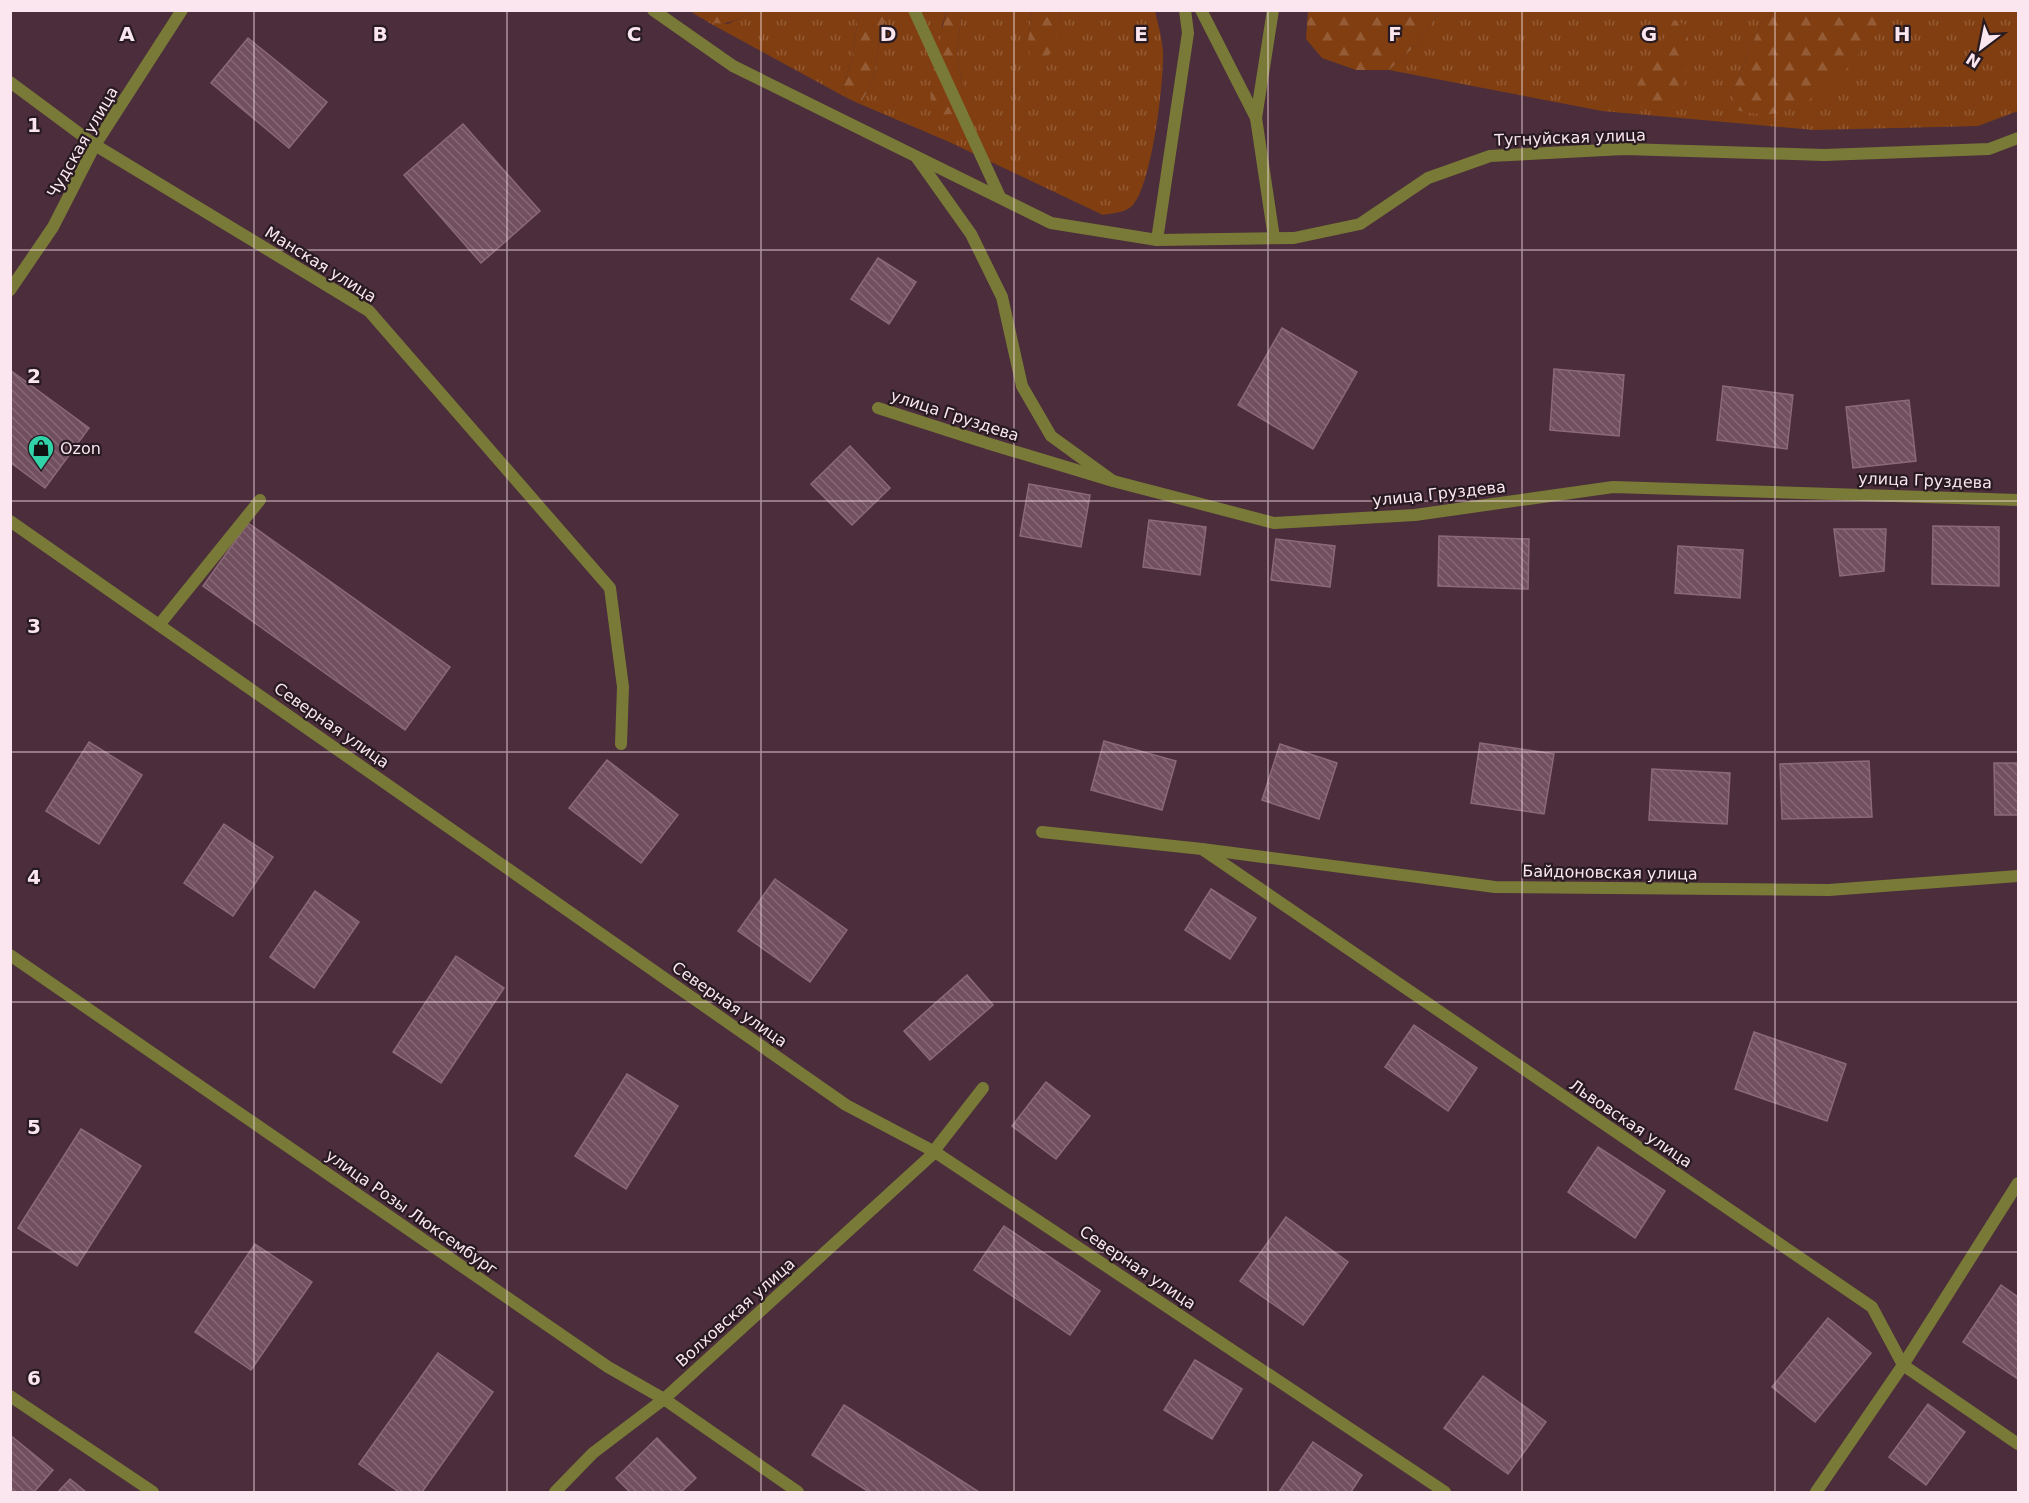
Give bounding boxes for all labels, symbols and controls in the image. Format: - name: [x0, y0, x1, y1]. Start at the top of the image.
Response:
- north arrow: [1951, 18, 2011, 78]
- text: A: [119, 22, 135, 46]
- text: B: [372, 22, 388, 46]
- text: C: [627, 22, 641, 46]
- text: D: [880, 22, 896, 46]
- text: E: [1134, 22, 1148, 46]
- text: F: [1388, 22, 1402, 46]
- text: G: [1641, 22, 1657, 46]
- text: H: [1894, 22, 1910, 46]
- text: N: [1963, 49, 1984, 72]
- street label: Чудская улица: [43, 83, 122, 201]
- text: 1: [27, 113, 41, 137]
- street label: Тугнуйская улица: [1493, 125, 1646, 150]
- street label: Манская улица: [261, 222, 380, 306]
- text: 2: [27, 364, 41, 388]
- street label: улица Груздева: [888, 386, 1021, 445]
- shop icon: Ozon: [26, 433, 56, 471]
- place label: Ozon: [60, 439, 101, 458]
- street label: улица Груздева: [1858, 469, 1992, 492]
- street label: улица Груздева: [1371, 477, 1507, 510]
- text: 3: [27, 614, 41, 638]
- street label: Северная улица: [270, 679, 393, 772]
- street label: Байдоновская улица: [1522, 861, 1698, 884]
- text: 4: [27, 865, 41, 889]
- street label: Северная улица: [668, 958, 791, 1051]
- street label: Львовская улица: [1566, 1075, 1696, 1172]
- text: 5: [27, 1115, 41, 1139]
- street label: улица Розы Люксембург: [322, 1146, 501, 1279]
- street label: Северная улица: [1076, 1221, 1199, 1313]
- street label: Волховская улица: [672, 1254, 799, 1371]
- text: 6: [27, 1366, 41, 1390]

